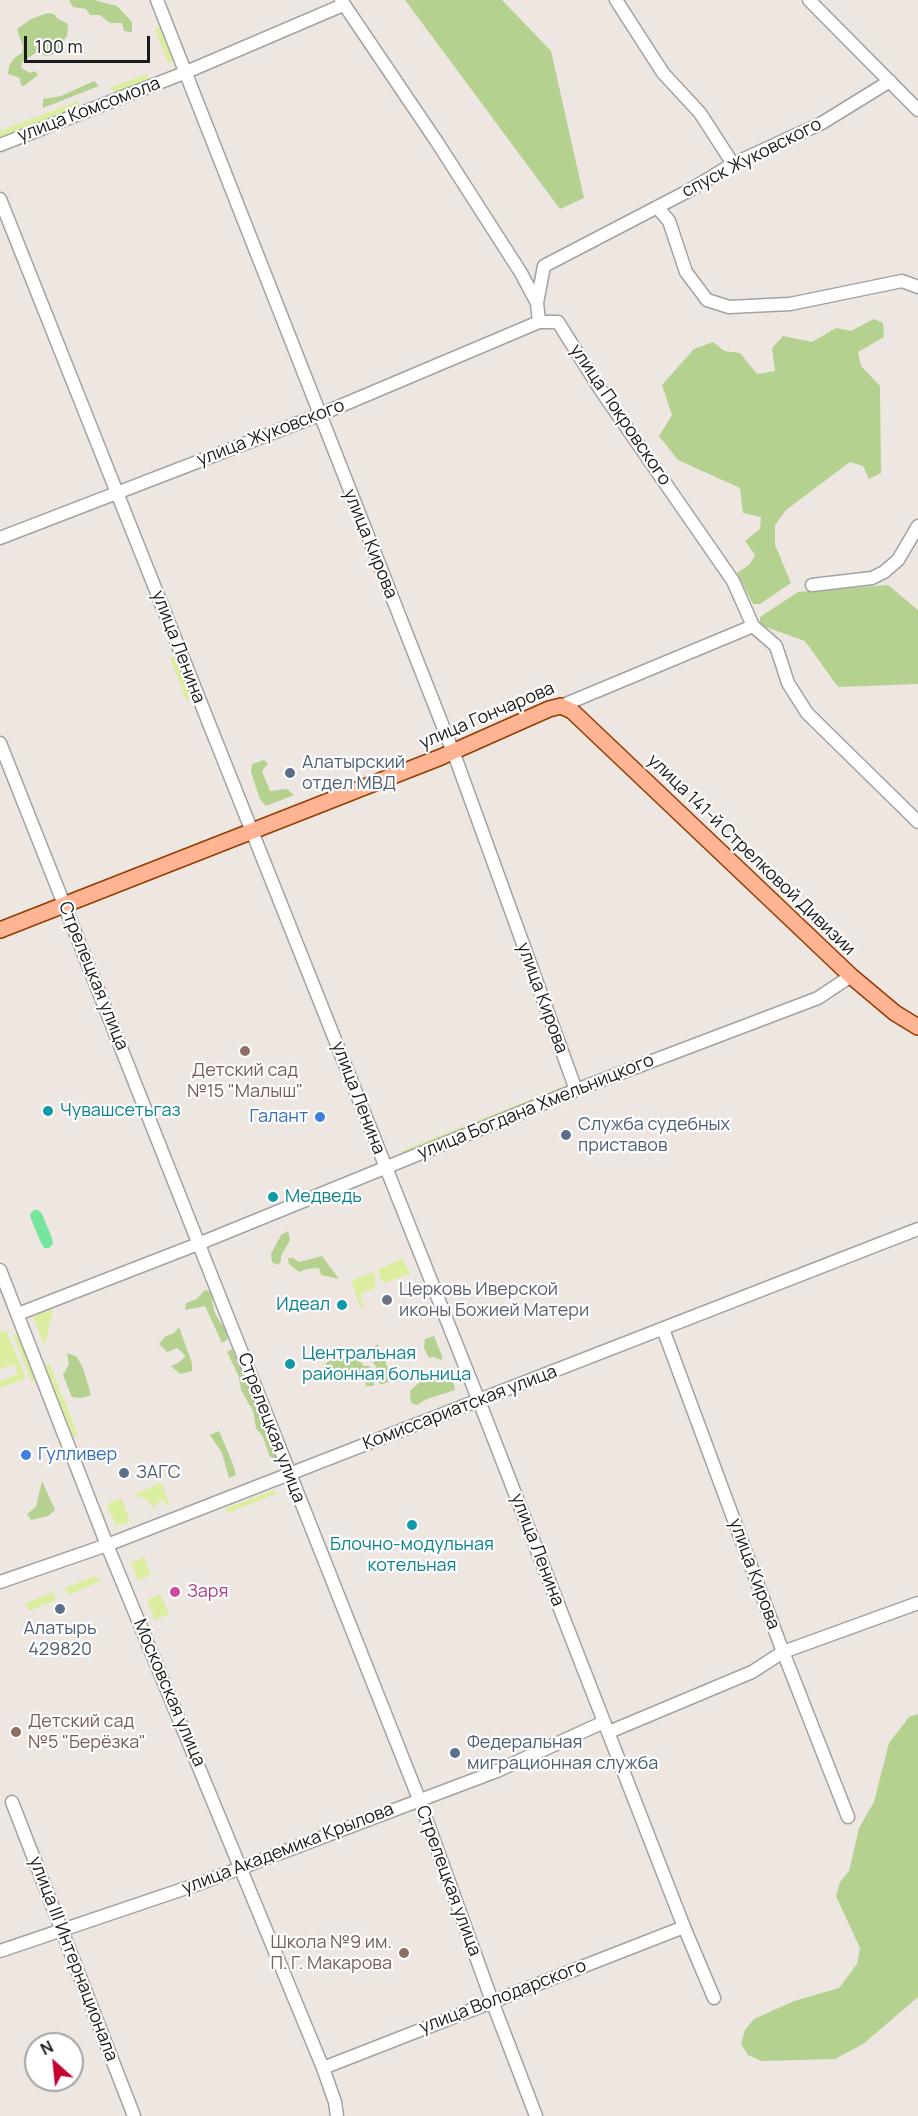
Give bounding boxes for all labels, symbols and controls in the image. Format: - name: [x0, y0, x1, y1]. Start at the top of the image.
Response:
- scale bar: [27, 24, 153, 62]
- text: 100 m: [35, 34, 83, 58]
- street label: улица Комсомола: [15, 73, 163, 147]
- street label: спуск Жуковского: [679, 113, 825, 203]
- street label: улица Покровского: [565, 340, 675, 490]
- street label: улица Жуковского: [194, 395, 348, 471]
- street label: улица Кирова: [338, 486, 402, 602]
- street label: улица Ленина: [147, 588, 209, 706]
- street label: улица Гончарова: [416, 678, 558, 754]
- street label: улица 141-й Стрелковой Дивизии: [643, 750, 859, 960]
- place label: Алатырский отдел МВД: [302, 752, 405, 795]
- marker: Алатырский отдел МВД: [283, 766, 297, 780]
- street label: Стрелецкая улица: [53, 898, 133, 1054]
- street label: улица Кирова: [512, 940, 572, 1056]
- street label: улица Ленина: [327, 1039, 389, 1157]
- marker: Детский сад №15 "Малыш": [238, 1044, 252, 1058]
- street label: улица Богдана Хмельницкого: [415, 1050, 657, 1164]
- place label: Детский сад №15 "Малыш": [187, 1060, 303, 1102]
- place label: Чувашсетьгаз: [60, 1100, 181, 1122]
- marker: Чувашсетьгаз: [41, 1104, 55, 1118]
- place label: Галант: [250, 1106, 308, 1128]
- marker: Галант: [313, 1110, 327, 1124]
- place label: Служба судебных приставов: [578, 1114, 730, 1156]
- marker: Служба судебных приставов: [559, 1128, 573, 1142]
- place label: Медведь: [285, 1186, 362, 1208]
- marker: Медведь: [266, 1190, 280, 1204]
- place label: Церковь Иверской иконы Божией Матери: [399, 1279, 589, 1322]
- marker: Церковь Иверской иконы Божией Матери: [380, 1293, 394, 1307]
- place label: Идеал: [276, 1294, 330, 1316]
- marker: Идеал: [335, 1298, 349, 1312]
- place label: Центральная районная больница: [302, 1343, 471, 1386]
- street label: Стрелецкая улица: [233, 1350, 309, 1506]
- marker: Центральная районная больница: [283, 1357, 297, 1371]
- street label: Комиссариатская улица: [360, 1361, 560, 1455]
- place label: Гулливер: [38, 1444, 117, 1466]
- marker: Гулливер: [19, 1448, 33, 1462]
- place label: ЗАГС: [136, 1462, 181, 1484]
- marker: ЗАГС: [117, 1466, 131, 1480]
- street label: улица Ленина: [506, 1491, 568, 1609]
- street label: улица Кирова: [724, 1516, 784, 1632]
- marker: Блочно-модульная котельная: [405, 1518, 419, 1532]
- place label: Блочно-модульная котельная: [330, 1534, 494, 1576]
- place label: Заря: [187, 1581, 228, 1603]
- marker: Заря: [168, 1585, 182, 1599]
- marker: Алатырь 429820: [53, 1602, 67, 1616]
- street label: Московская улица: [128, 1616, 210, 1770]
- place label: Алатырь 429820: [23, 1618, 97, 1660]
- place label: Детский сад №5 "Берёзка": [28, 1711, 146, 1754]
- marker: Детский сад №5 "Берёзка": [9, 1725, 23, 1739]
- place label: Федеральная миграционная служба: [467, 1732, 658, 1774]
- marker: Федеральная миграционная служба: [448, 1746, 462, 1760]
- street label: улица Академика Крылова: [179, 1799, 397, 1899]
- street label: Стрелецкая улица: [411, 1803, 485, 1959]
- street label: улица III Интернационала: [24, 1854, 122, 2064]
- place label: Школа №9 им. П. Г. Макарова: [270, 1932, 392, 1974]
- marker: Школа №9 им. П. Г. Макарова: [397, 1946, 411, 1960]
- street label: улица Володарского: [417, 1955, 589, 2039]
- north arrow: [24, 2032, 84, 2092]
- text: N: [37, 2035, 57, 2060]

